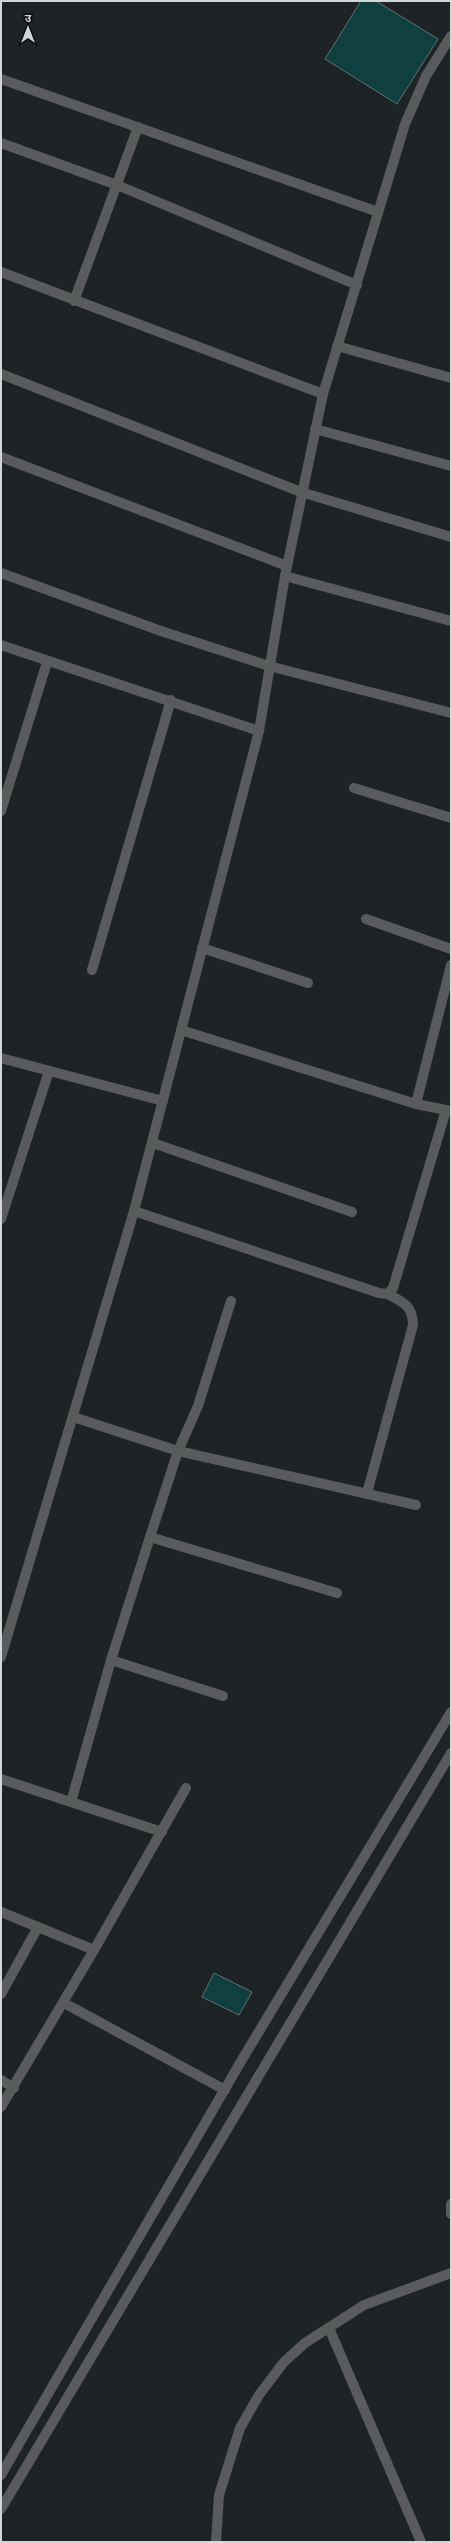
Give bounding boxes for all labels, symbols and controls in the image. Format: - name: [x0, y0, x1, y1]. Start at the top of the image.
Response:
- north arrow: [8, 8, 48, 48]
- text: उ: [25, 11, 32, 25]

